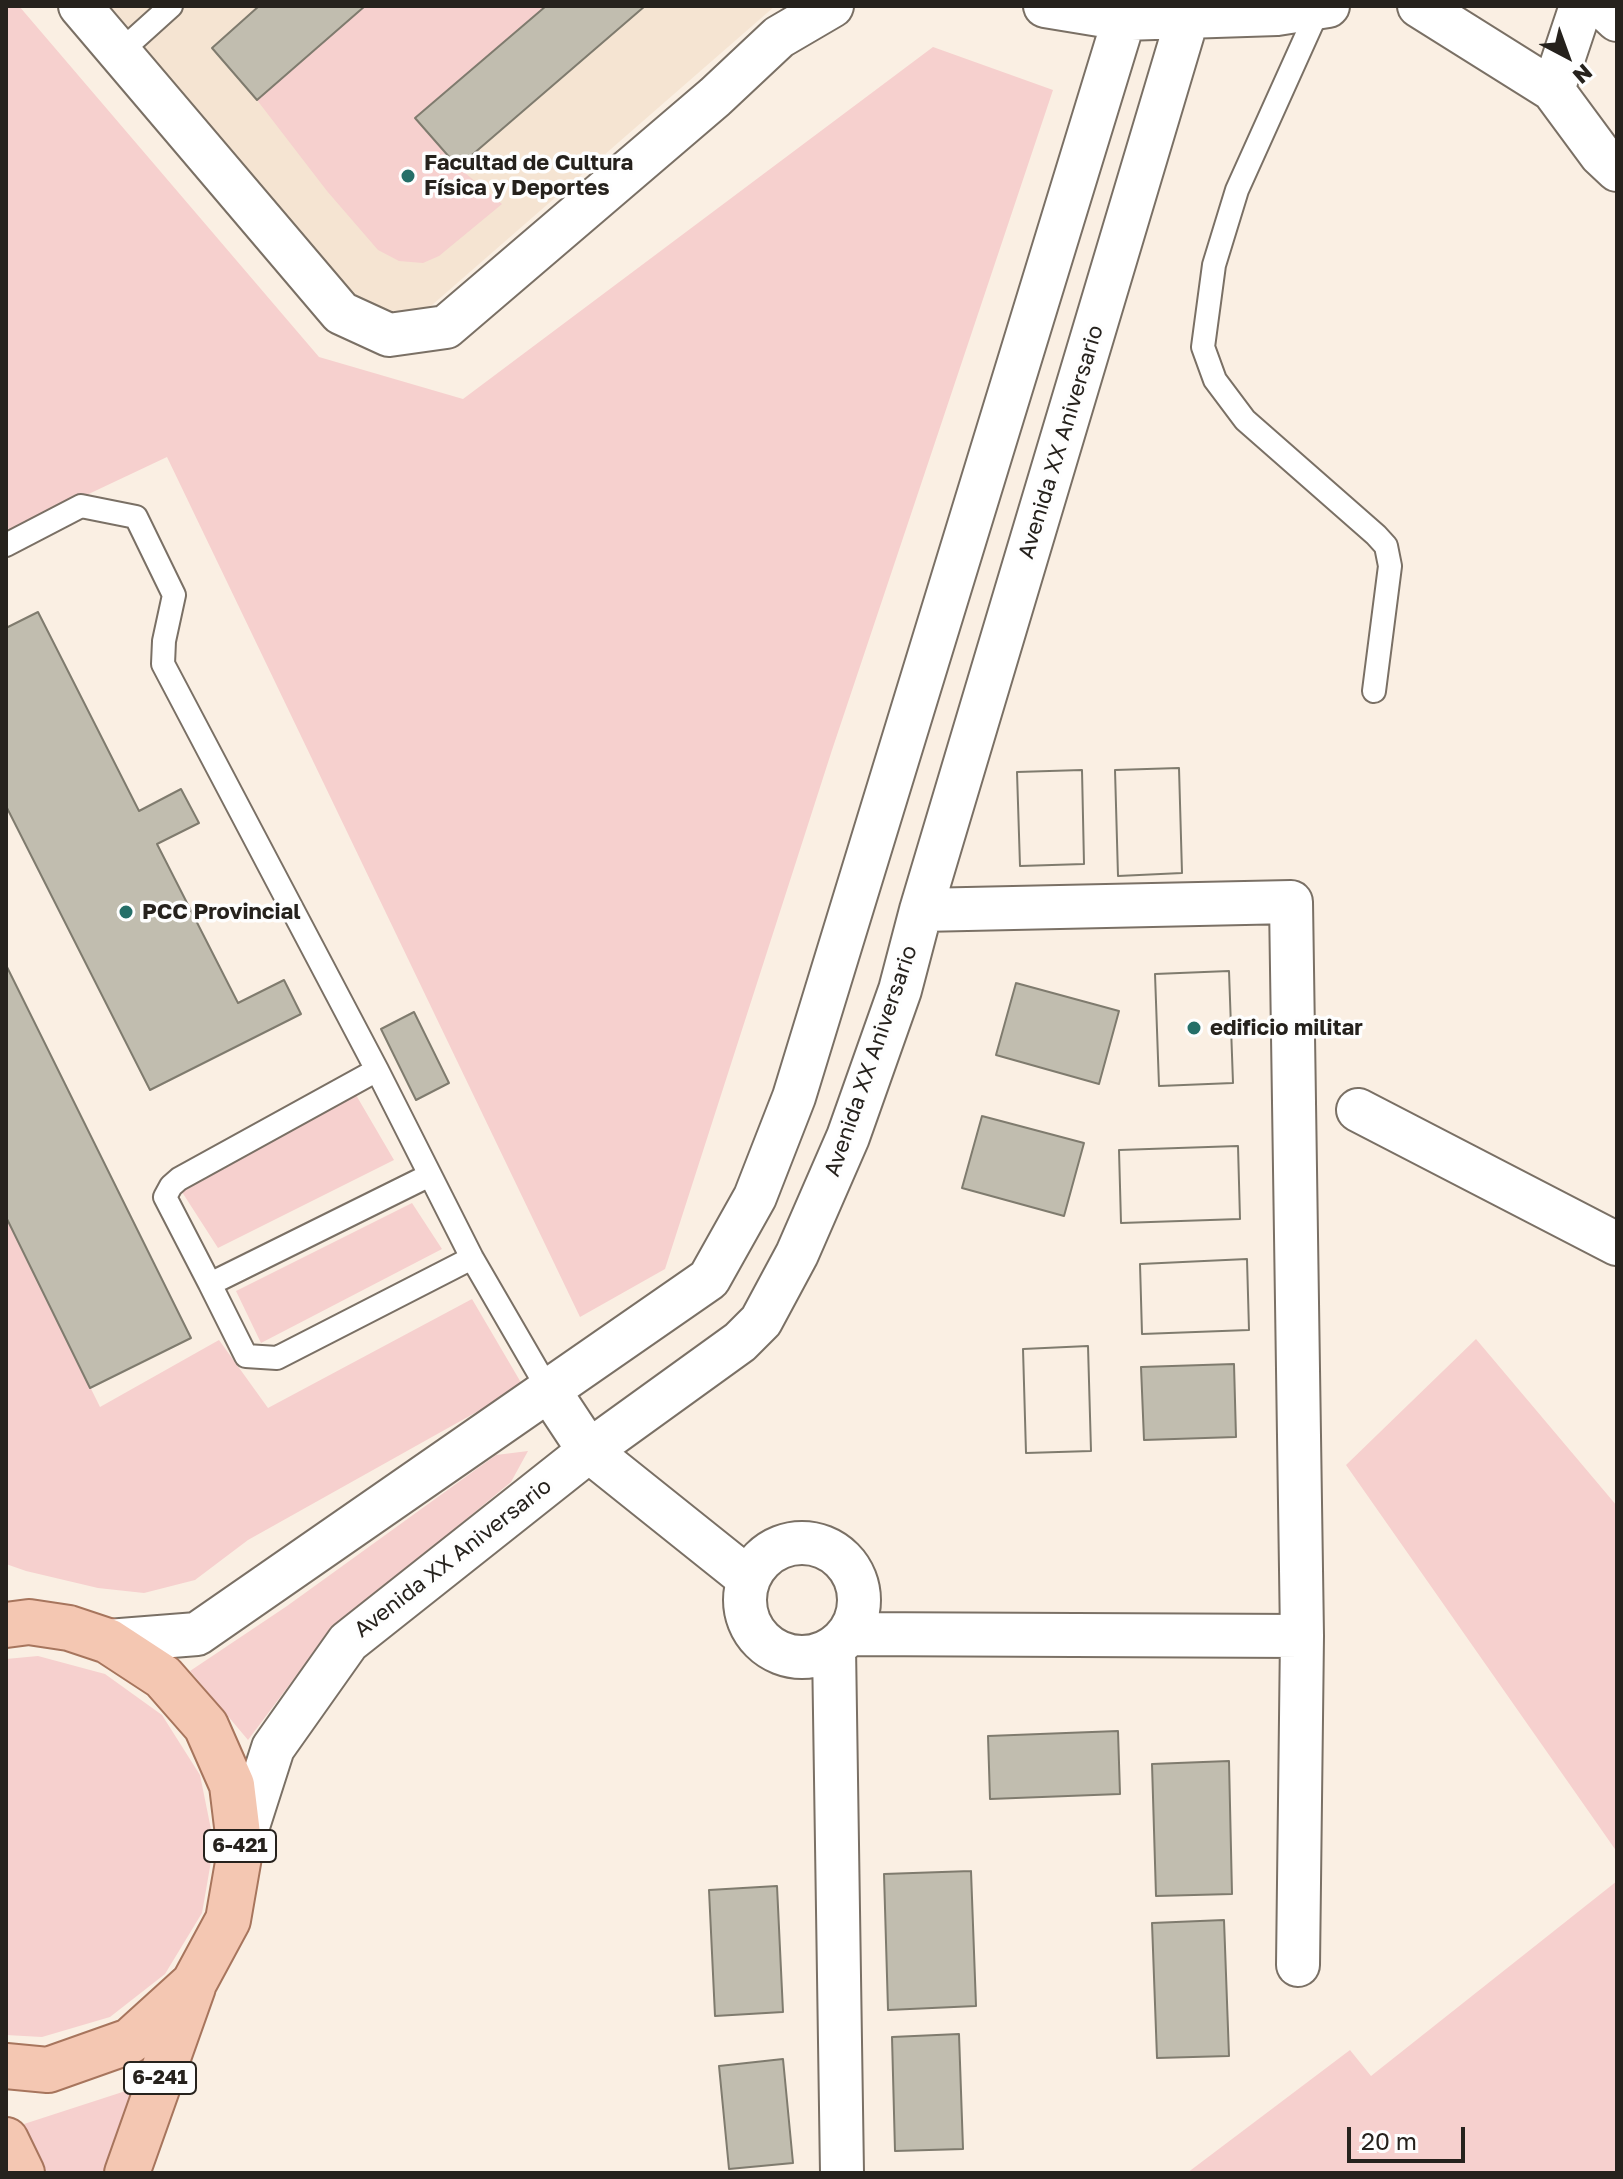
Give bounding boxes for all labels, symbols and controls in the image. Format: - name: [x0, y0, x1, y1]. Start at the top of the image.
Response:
- north arrow: [1527, 16, 1607, 96]
- text: N: [1568, 59, 1598, 90]
- place label: Facultad de Cultura Física y Deportes: [424, 150, 633, 202]
- marker: Facultad de Cultura Física y Deportes: [399, 167, 417, 185]
- street label: Avenida XX Aniversario: [1013, 322, 1109, 562]
- place label: PCC Provincial: [142, 899, 301, 925]
- marker: PCC Provincial: [117, 903, 135, 921]
- street label: Avenida XX Aniversario: [819, 942, 923, 1180]
- place label: edificio militar: [1210, 1015, 1363, 1041]
- marker: edificio militar: [1185, 1019, 1203, 1037]
- street label: Avenida XX Aniversario: [349, 1473, 557, 1643]
- road number: 6-421: [204, 1830, 276, 1862]
- road number: 6-241: [124, 2062, 196, 2094]
- scale bar: [1351, 2111, 1469, 2161]
- text: 20 m: [1361, 2126, 1417, 2155]

